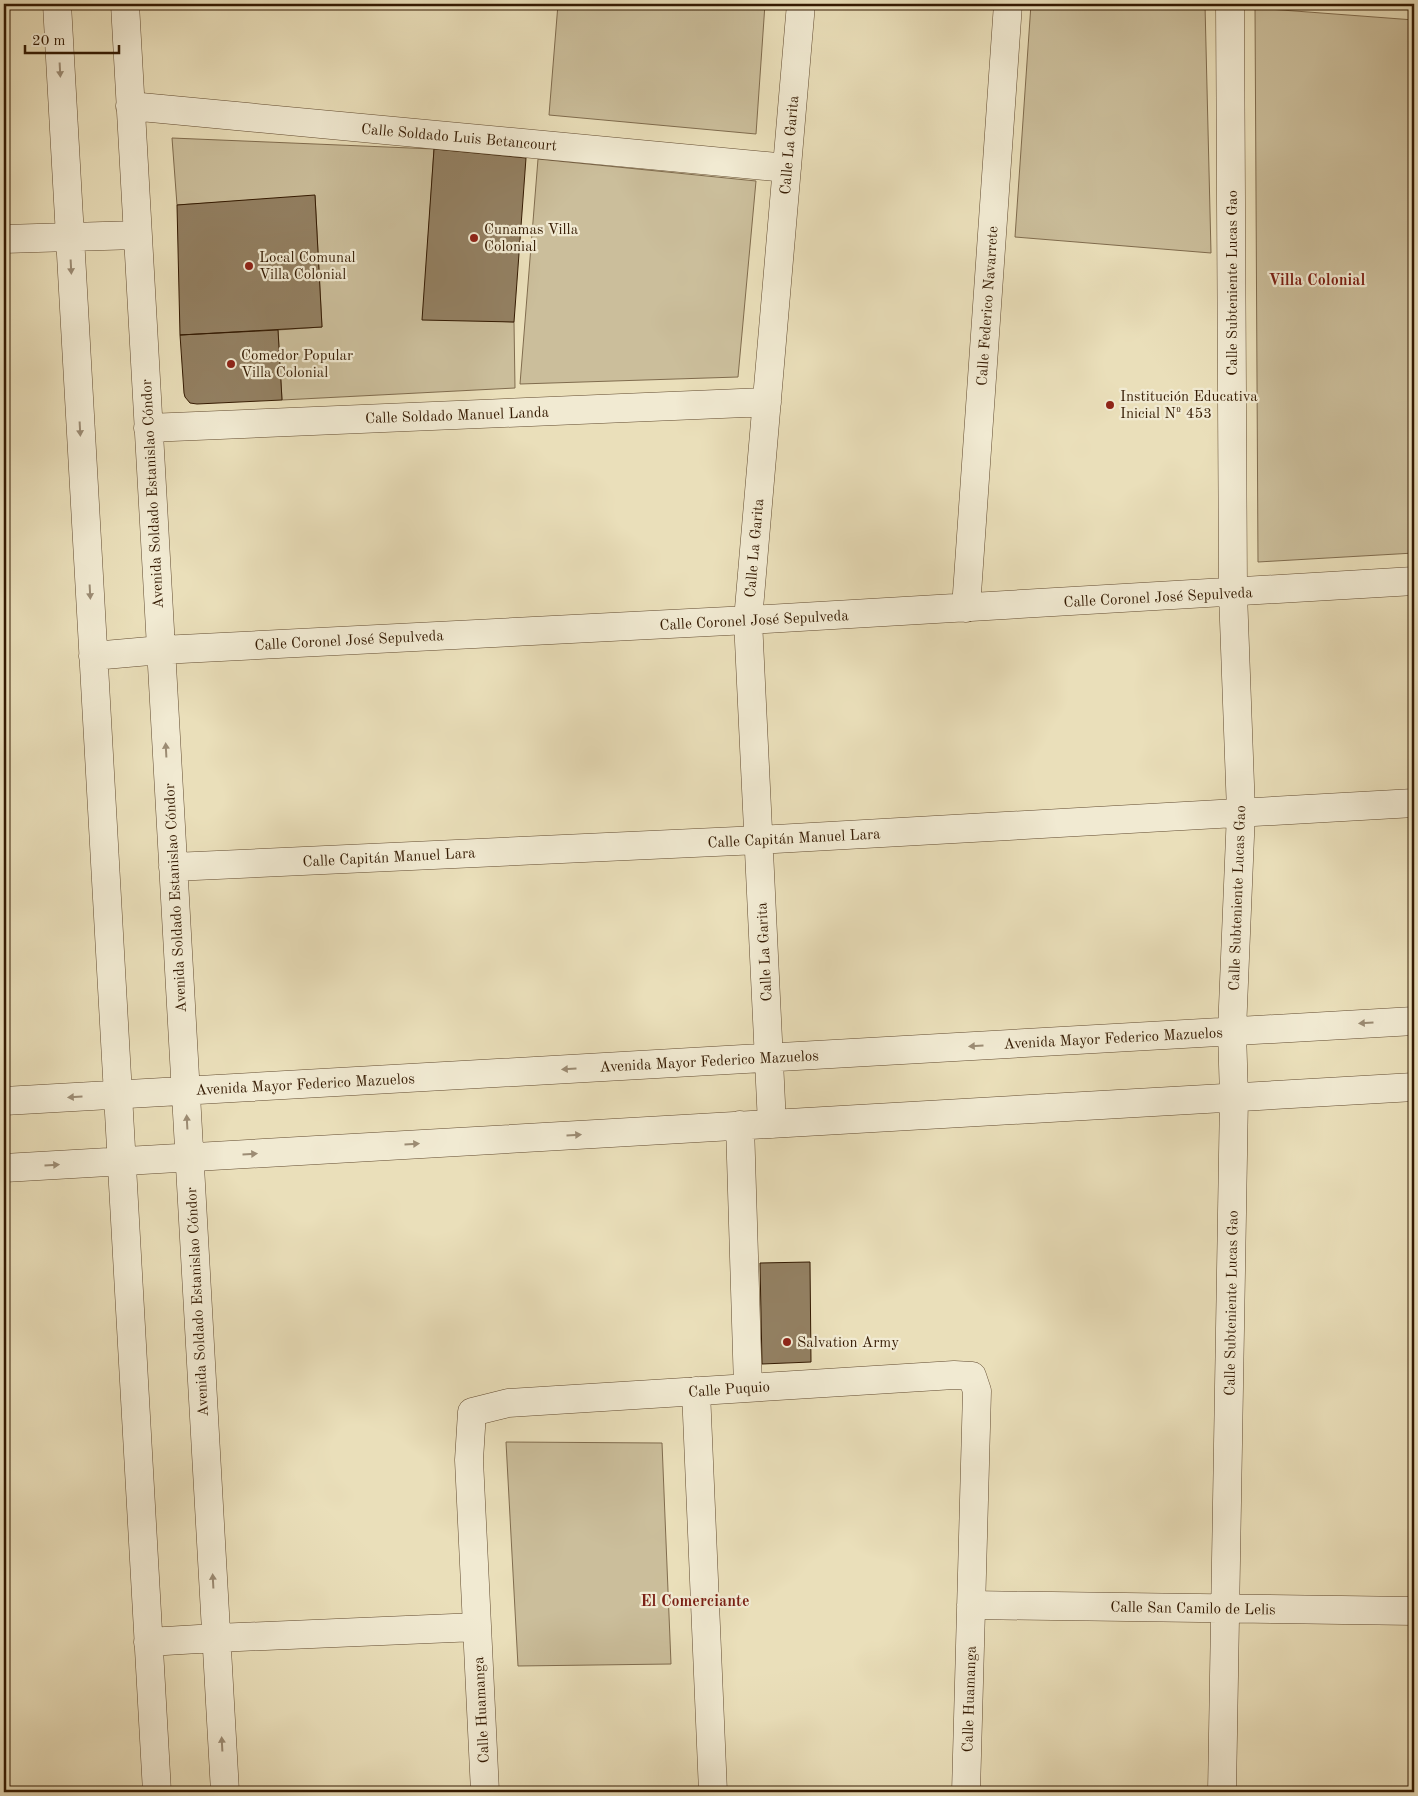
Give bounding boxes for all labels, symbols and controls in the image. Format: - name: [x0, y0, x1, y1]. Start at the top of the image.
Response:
- scale bar: [25, 22, 119, 54]
- text: 20 m: [32, 34, 66, 49]
- one-way arrow: [57, 62, 65, 78]
- street label: Calle La Garita: [779, 94, 802, 195]
- street label: Calle Soldado Luis Betancourt: [360, 122, 557, 155]
- street label: Calle Subteniente Lucas Gao: [1226, 190, 1241, 376]
- place label: Cunamas Villa Colonial: [484, 223, 579, 255]
- street label: Calle Federico Navarrete: [975, 225, 1002, 387]
- marker: Cunamas Villa Colonial: [468, 232, 480, 244]
- place label: Local Comunal Villa Colonial: [259, 251, 356, 283]
- one-way arrow: [68, 259, 76, 275]
- marker: Local Comunal Villa Colonial: [243, 260, 255, 272]
- district label: Villa Colonial: [1269, 273, 1365, 289]
- place label: Comedor Popular Villa Colonial: [241, 349, 353, 381]
- marker: Comedor Popular Villa Colonial: [225, 358, 237, 370]
- street label: Avenida Soldado Estanislao Cóndor: [140, 379, 167, 609]
- place label: Institución Educativa Inicial Nº 453: [1120, 390, 1258, 422]
- marker: Institución Educativa Inicial Nº 453: [1104, 399, 1116, 411]
- street label: Calle Soldado Manuel Landa: [365, 406, 550, 427]
- one-way arrow: [77, 422, 85, 438]
- street label: Calle La Garita: [744, 497, 767, 598]
- one-way arrow: [86, 584, 94, 600]
- street label: Calle Coronel José Sepulveda: [1063, 586, 1254, 611]
- street label: Calle Coronel José Sepulveda: [659, 609, 850, 634]
- street label: Calle Coronel José Sepulveda: [254, 629, 445, 654]
- one-way arrow: [162, 742, 170, 758]
- street label: Avenida Soldado Estanislao Cóndor: [163, 783, 190, 1013]
- street label: Calle Subteniente Lucas Gao: [1228, 805, 1249, 991]
- street label: Calle Capitán Manuel Lara: [707, 827, 882, 852]
- street label: Calle Capitán Manuel Lara: [302, 846, 477, 871]
- street label: Calle La Garita: [755, 901, 776, 1002]
- one-way arrow: [1357, 1020, 1373, 1028]
- street label: Avenida Mayor Federico Mazuelos: [1003, 1026, 1223, 1053]
- one-way arrow: [968, 1042, 984, 1050]
- street label: Avenida Mayor Federico Mazuelos: [599, 1049, 819, 1076]
- one-way arrow: [561, 1066, 577, 1074]
- street label: Avenida Mayor Federico Mazuelos: [195, 1072, 415, 1099]
- one-way arrow: [67, 1094, 83, 1102]
- one-way arrow: [183, 1114, 191, 1130]
- one-way arrow: [566, 1131, 582, 1139]
- one-way arrow: [404, 1140, 420, 1148]
- one-way arrow: [242, 1149, 258, 1157]
- one-way arrow: [45, 1160, 61, 1168]
- street label: Avenida Soldado Estanislao Cóndor: [185, 1187, 212, 1417]
- street label: Calle Subteniente Lucas Gao: [1223, 1210, 1242, 1396]
- marker: Salvation Army: [781, 1336, 793, 1348]
- place label: Salvation Army: [797, 1336, 899, 1351]
- street label: Calle Puquio: [688, 1380, 770, 1401]
- one-way arrow: [208, 1573, 216, 1589]
- district label: El Comerciante: [641, 1594, 750, 1610]
- street label: Calle San Camilo de Lelis: [1110, 1601, 1276, 1618]
- street label: Calle Huamanga: [961, 1645, 980, 1753]
- street label: Calle Huamanga: [472, 1656, 493, 1764]
- one-way arrow: [218, 1735, 226, 1751]

